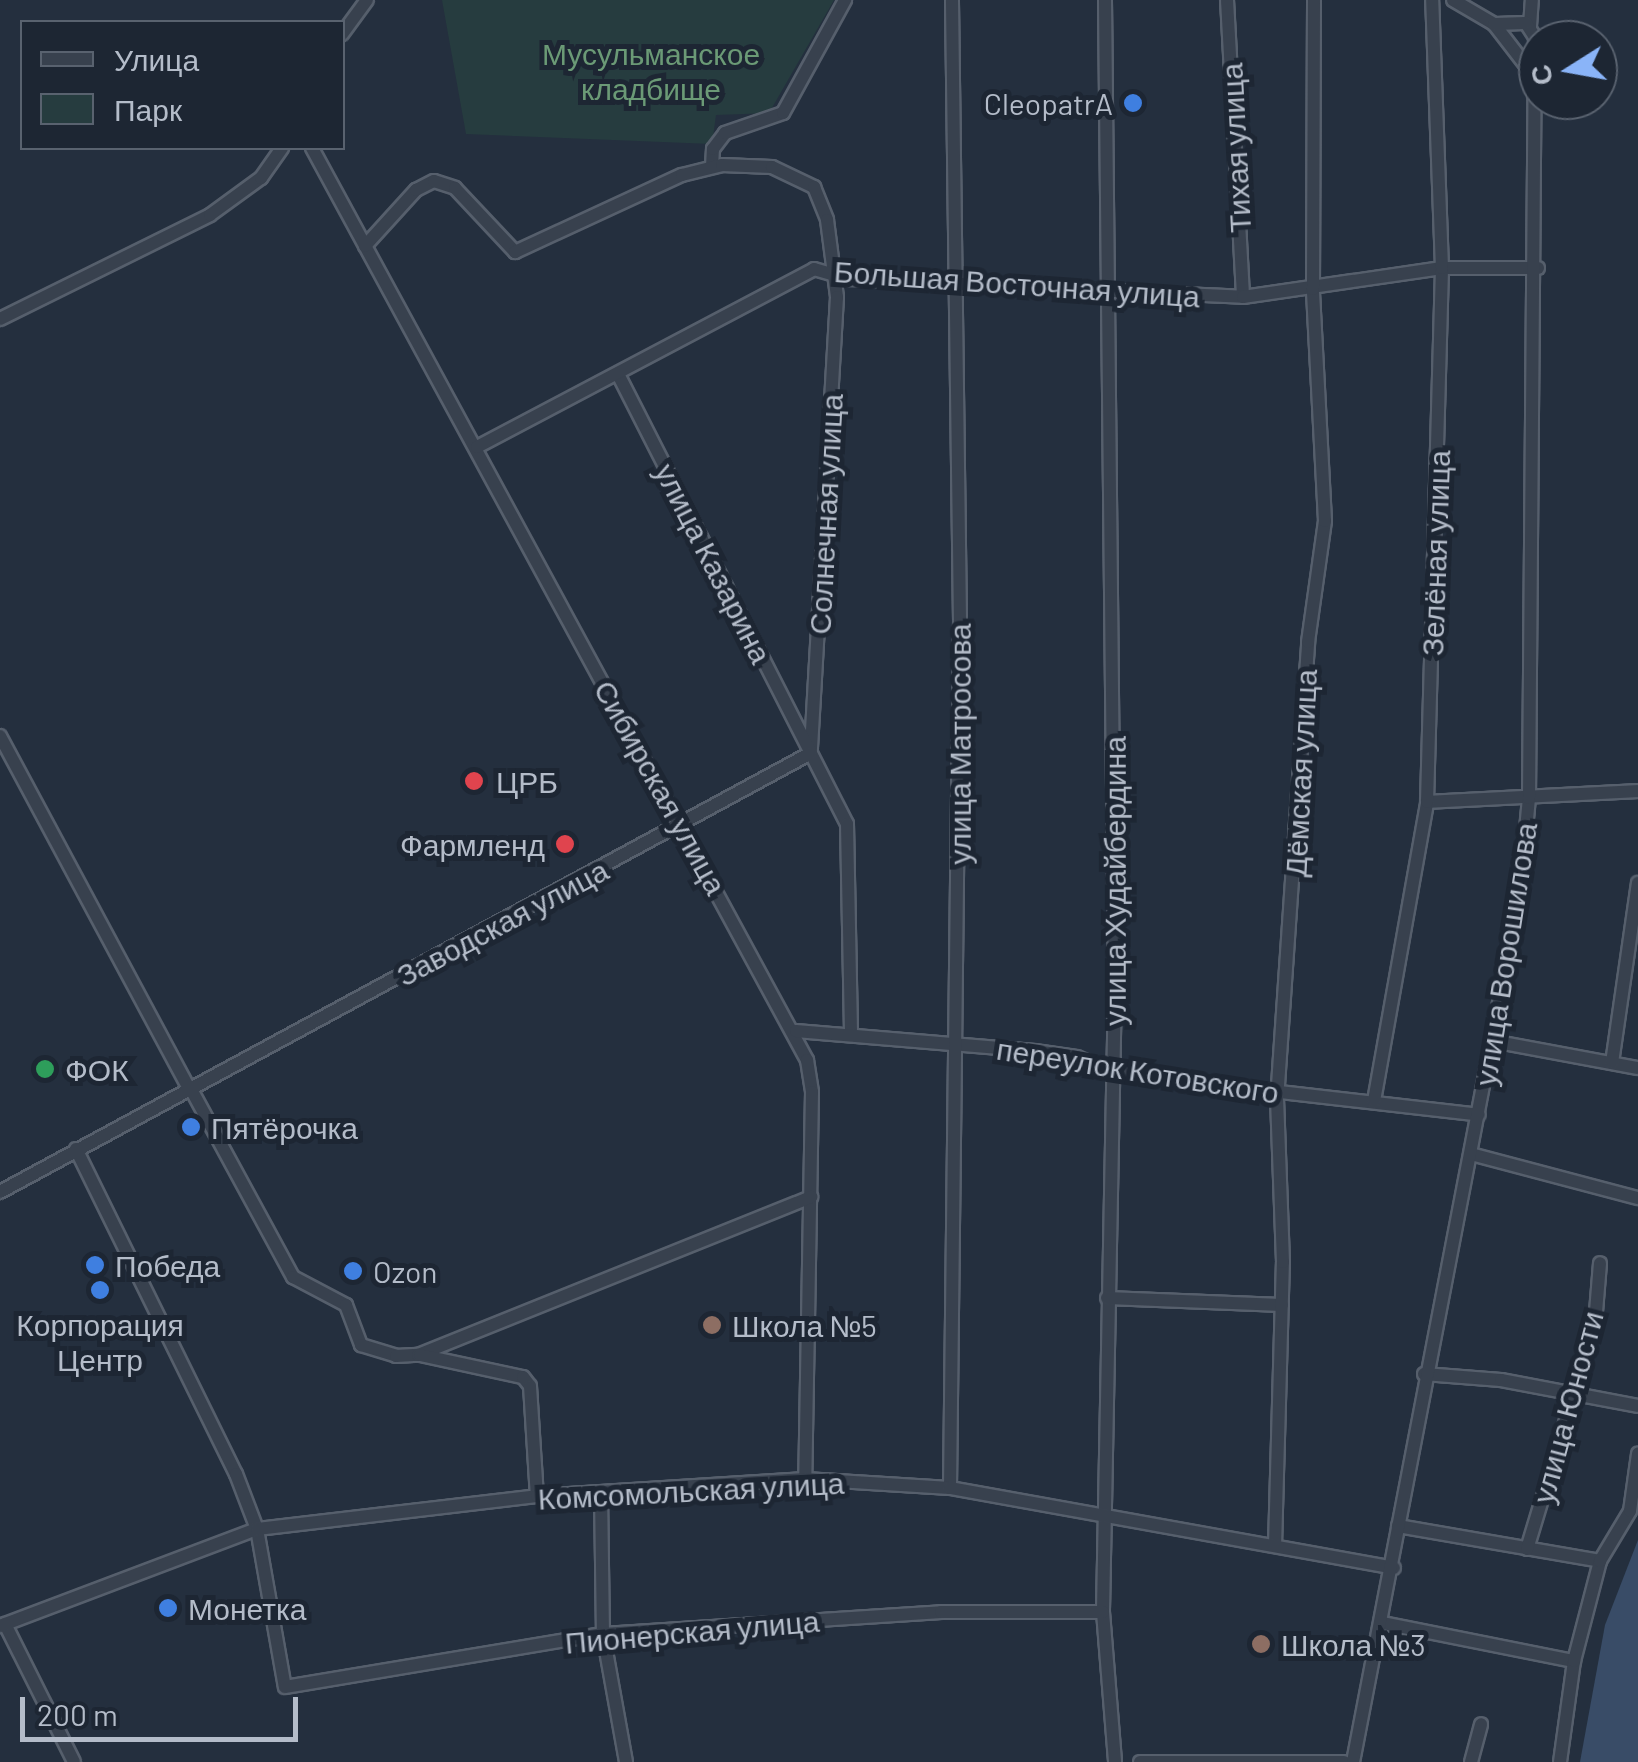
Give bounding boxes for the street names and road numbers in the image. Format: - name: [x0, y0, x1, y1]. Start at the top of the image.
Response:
- street label: Тихая улица: [1213, 62, 1257, 234]
- street label: Большая Восточная улица: [833, 252, 1201, 314]
- street label: Солнечная улица: [801, 393, 849, 635]
- street label: Зелёная улица: [1413, 449, 1457, 657]
- street label: улица Казарина: [648, 457, 780, 669]
- street label: улица Матросова: [941, 623, 977, 865]
- street label: Дёмская улица: [1277, 668, 1323, 878]
- street label: Сибирская улица: [587, 674, 735, 900]
- street label: улица Худайбердина: [1096, 736, 1132, 1026]
- street label: улица Ворошилова: [1466, 820, 1544, 1088]
- street label: Заводская улица: [390, 851, 614, 993]
- street label: переулок Котовского: [994, 1030, 1282, 1110]
- street label: улица Юности: [1524, 1307, 1610, 1507]
- street label: Комсомольская улица: [537, 1464, 845, 1516]
- street label: Пионерская улица: [563, 1602, 821, 1660]

